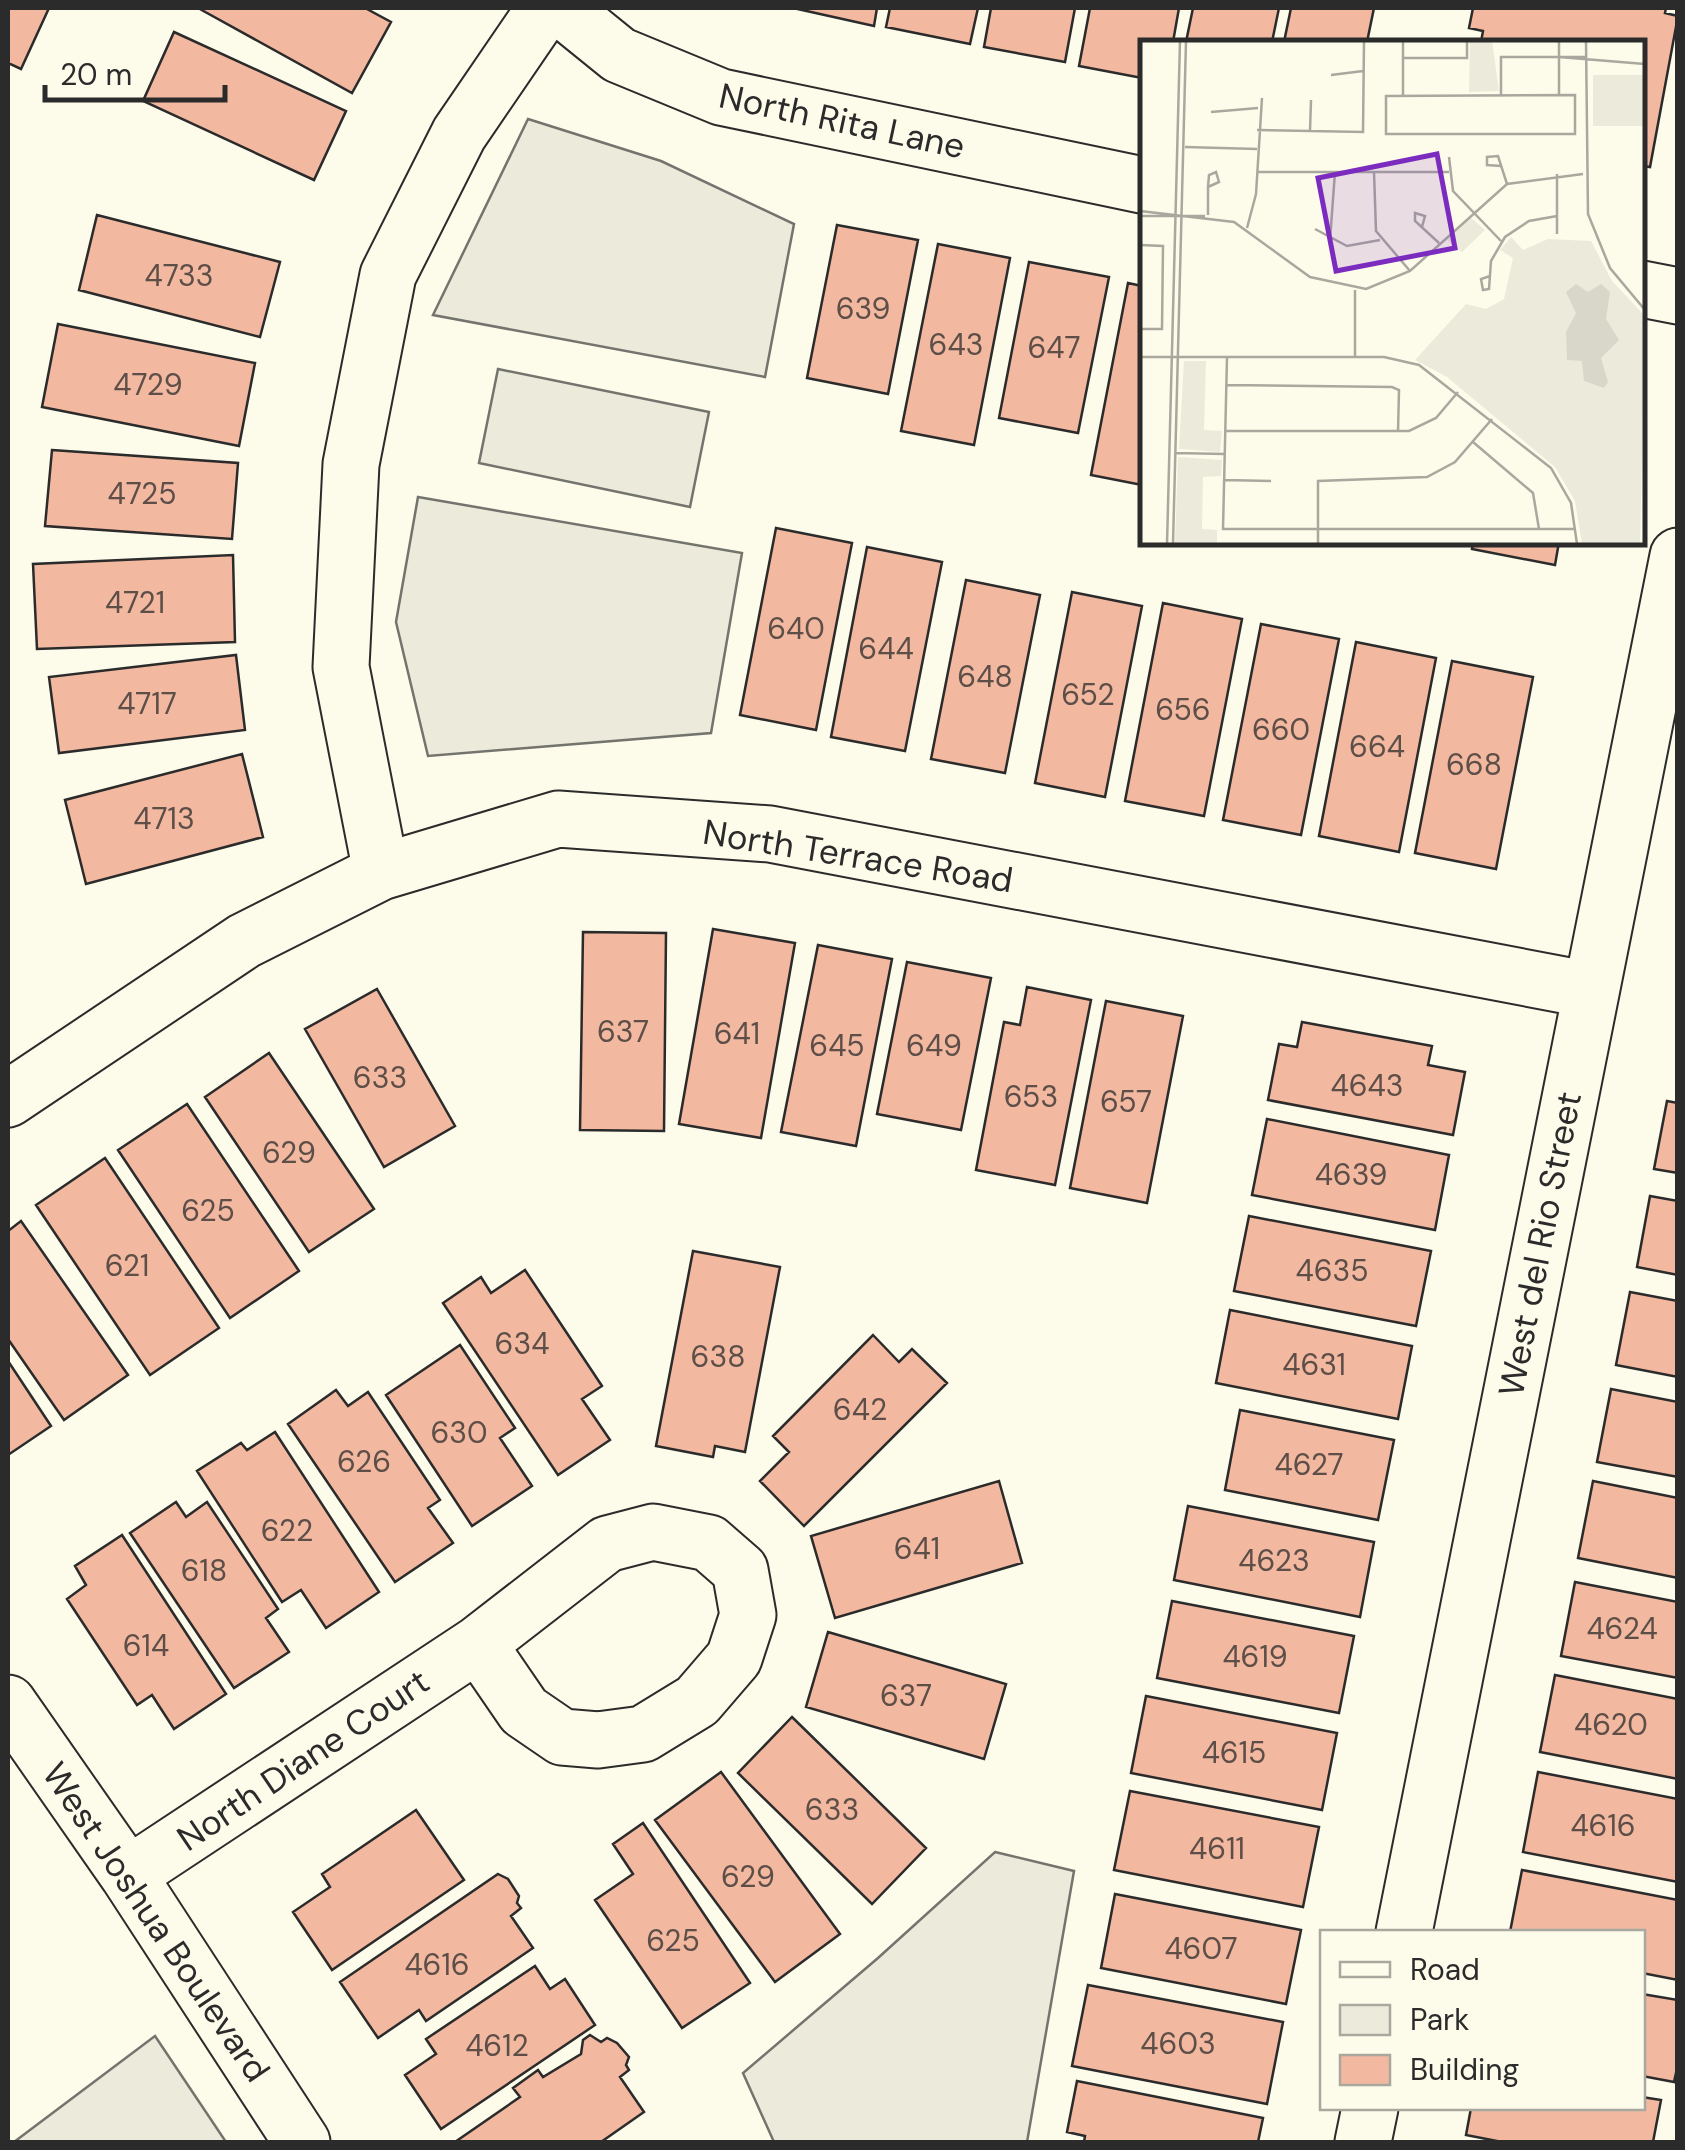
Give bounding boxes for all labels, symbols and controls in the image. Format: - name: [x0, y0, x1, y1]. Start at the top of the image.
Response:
- scale bar: [45, 40, 225, 102]
- inset map: [1140, 40, 1645, 545]
- text: 20 m: [60, 55, 132, 94]
- street label: North Rita Lane: [715, 73, 969, 169]
- house number: 4733: [145, 256, 213, 295]
- house number: 639: [836, 289, 890, 328]
- house number: 643: [929, 325, 983, 364]
- house number: 647: [1027, 328, 1081, 367]
- house number: 4729: [113, 365, 183, 404]
- house number: 4725: [107, 474, 177, 513]
- house number: 4721: [105, 583, 165, 622]
- house number: 640: [767, 609, 825, 648]
- house number: 644: [858, 629, 914, 668]
- house number: 648: [957, 657, 1013, 696]
- house number: 652: [1061, 675, 1115, 714]
- house number: 4717: [117, 684, 177, 723]
- house number: 656: [1155, 690, 1211, 729]
- house number: 660: [1252, 710, 1310, 749]
- house number: 664: [1349, 727, 1405, 766]
- house number: 668: [1446, 745, 1502, 784]
- house number: 4713: [133, 799, 195, 838]
- street label: North Terrace Road: [700, 809, 1016, 903]
- house number: 637: [597, 1012, 649, 1051]
- house number: 641: [714, 1014, 760, 1053]
- house number: 645: [809, 1026, 865, 1065]
- house number: 649: [906, 1026, 962, 1065]
- house number: 633: [353, 1058, 407, 1097]
- house number: 4643: [1331, 1066, 1404, 1105]
- house number: 653: [1004, 1077, 1058, 1116]
- house number: 657: [1100, 1082, 1152, 1121]
- street label: West del Rio Street: [1488, 1088, 1592, 1400]
- house number: 629: [262, 1133, 316, 1172]
- house number: 4639: [1315, 1155, 1387, 1194]
- house number: 625: [181, 1191, 235, 1230]
- house number: 621: [105, 1246, 149, 1285]
- house number: 4635: [1295, 1251, 1369, 1290]
- house number: 634: [495, 1324, 549, 1363]
- house number: 638: [691, 1337, 745, 1376]
- house number: 4631: [1282, 1345, 1346, 1384]
- house number: 642: [833, 1390, 887, 1429]
- house number: 630: [430, 1413, 488, 1452]
- house number: 626: [337, 1442, 391, 1481]
- house number: 4627: [1274, 1445, 1344, 1484]
- house number: 622: [261, 1511, 313, 1550]
- house number: 641: [894, 1529, 940, 1568]
- house number: 4623: [1238, 1541, 1310, 1580]
- house number: 618: [181, 1551, 227, 1590]
- house number: 4624: [1586, 1609, 1658, 1648]
- house number: 614: [123, 1626, 169, 1665]
- house number: 4619: [1222, 1637, 1288, 1676]
- street label: North Diane Court: [168, 1659, 438, 1861]
- house number: 637: [880, 1676, 932, 1715]
- house number: 4620: [1574, 1705, 1648, 1744]
- house number: 4615: [1202, 1733, 1266, 1772]
- street label: West Joshua Boulevard: [32, 1753, 280, 2091]
- house number: 633: [805, 1790, 859, 1829]
- house number: 4616: [1570, 1806, 1636, 1845]
- house number: 4611: [1189, 1829, 1245, 1868]
- house number: 629: [721, 1857, 775, 1896]
- house number: 625: [646, 1921, 700, 1960]
- house number: 4607: [1164, 1929, 1238, 1968]
- legend: [1320, 1930, 1645, 2110]
- house number: 4616: [404, 1945, 470, 1984]
- text: Road: [1410, 1950, 1480, 1989]
- text: Park: [1410, 2000, 1469, 2039]
- house number: 4603: [1140, 2024, 1216, 2063]
- house number: 4612: [465, 2026, 529, 2065]
- text: Building: [1410, 2050, 1519, 2089]

